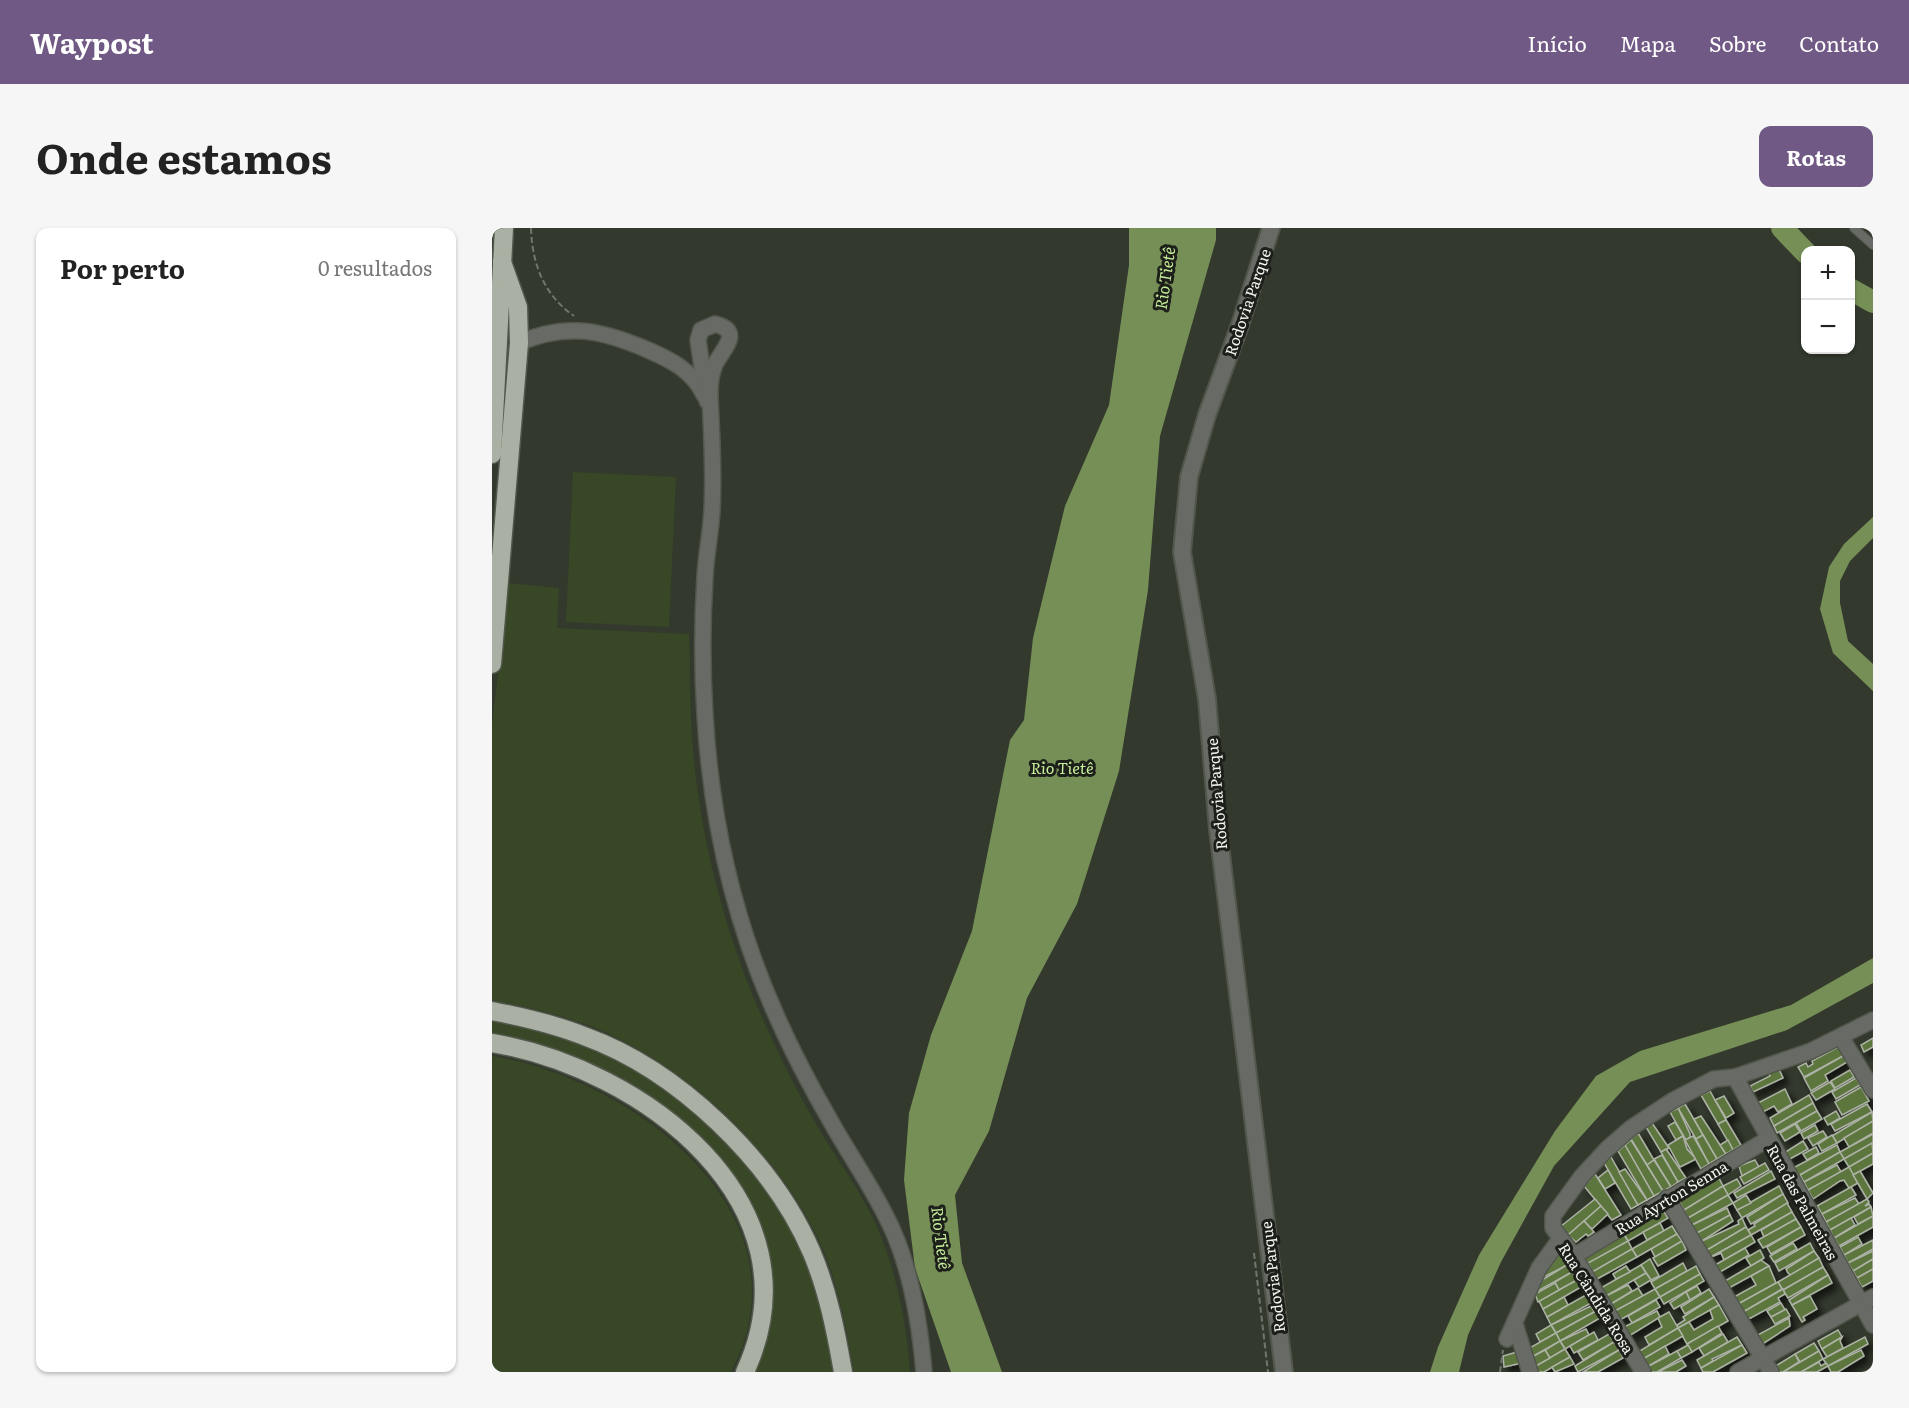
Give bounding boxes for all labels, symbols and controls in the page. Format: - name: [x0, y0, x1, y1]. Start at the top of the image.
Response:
- text: Waypost: [30, 21, 154, 63]
- text: Início: [1528, 27, 1587, 58]
- text: Mapa: [1620, 27, 1676, 58]
- text: Sobre: [1709, 27, 1766, 58]
- text: Contato: [1799, 27, 1879, 58]
- text: Onde estamos: [36, 125, 332, 187]
- button: Rotas: [1759, 126, 1873, 187]
- water label: Rio Tietê: [1148, 245, 1180, 311]
- street label: Rodovia Parque: [1218, 245, 1276, 359]
- map controls: [1801, 246, 1855, 354]
- button: +: [1801, 246, 1855, 300]
- text: Por perto: [60, 248, 185, 287]
- text: 0 resultados: [318, 252, 432, 282]
- button: −: [1801, 300, 1855, 354]
- street label: Rodovia Parque: [1200, 737, 1232, 851]
- water label: Rio Tietê: [1030, 755, 1094, 779]
- street label: Rua das Palmeiras: [1762, 1140, 1844, 1264]
- street label: Rua Ayrton Senna: [1610, 1154, 1733, 1240]
- water label: Rio Tietê: [926, 1205, 958, 1271]
- street label: Rodovia Parque: [1254, 1220, 1290, 1334]
- street label: Rua Cândida Rosa: [1554, 1238, 1641, 1359]

